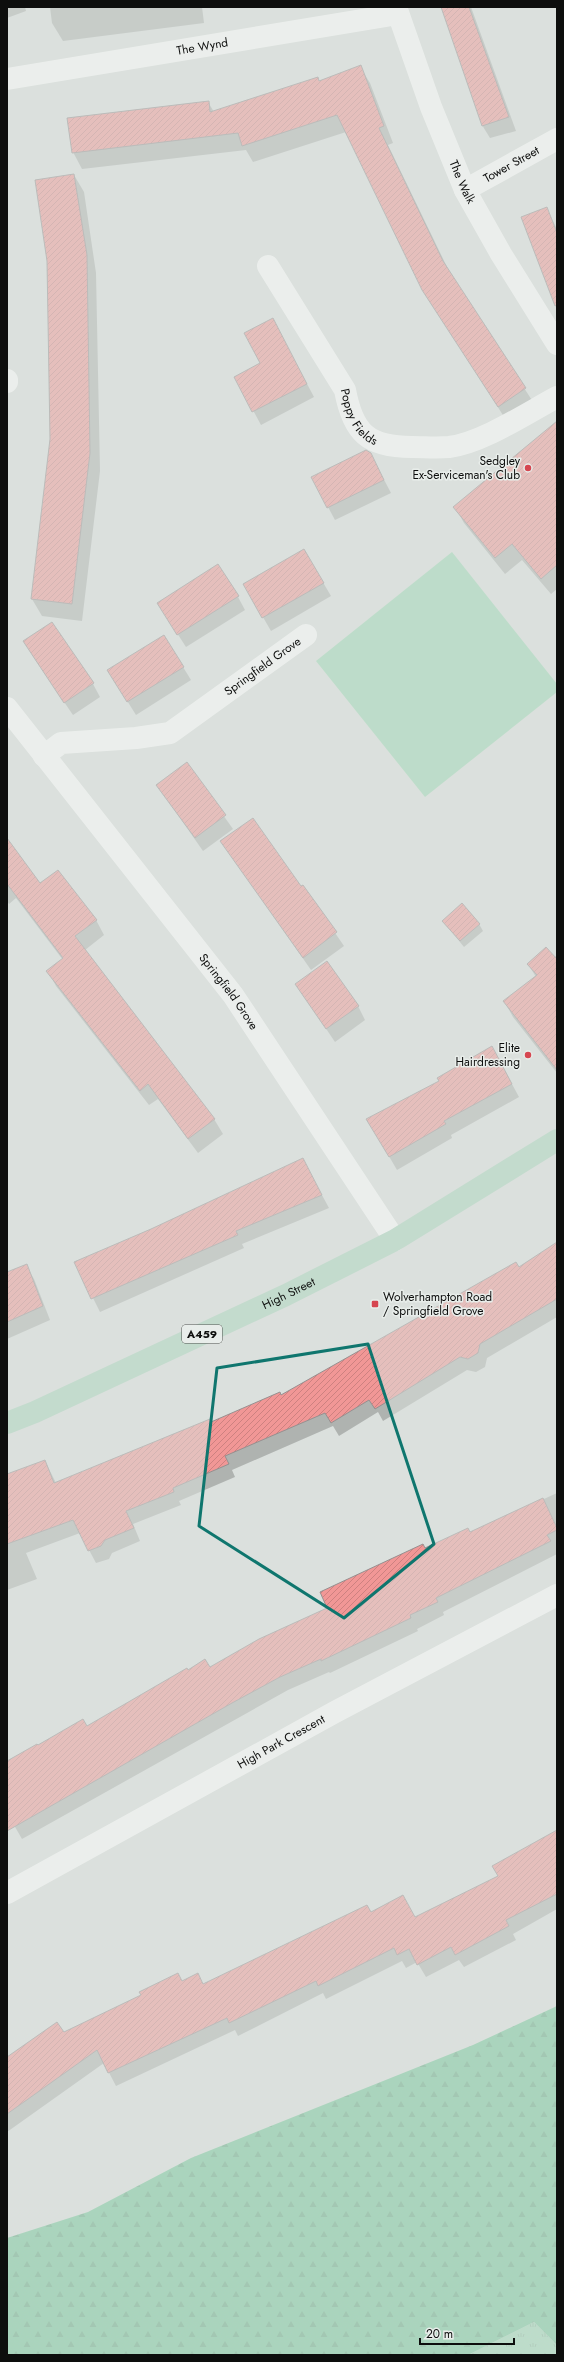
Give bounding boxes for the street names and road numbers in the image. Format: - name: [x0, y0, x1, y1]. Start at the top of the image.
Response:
- street label: The Wynd: [175, 33, 229, 60]
- street label: Tower Street: [480, 142, 543, 187]
- street label: The Walk: [445, 157, 480, 208]
- street label: Poppy Fields: [336, 387, 381, 450]
- street label: Springfield Grove: [220, 632, 305, 700]
- street label: Springfield Grove: [195, 950, 263, 1033]
- street label: High Street: [259, 1273, 318, 1314]
- road number: A459: [182, 1325, 222, 1343]
- street label: High Park Crescent: [234, 1710, 328, 1773]

